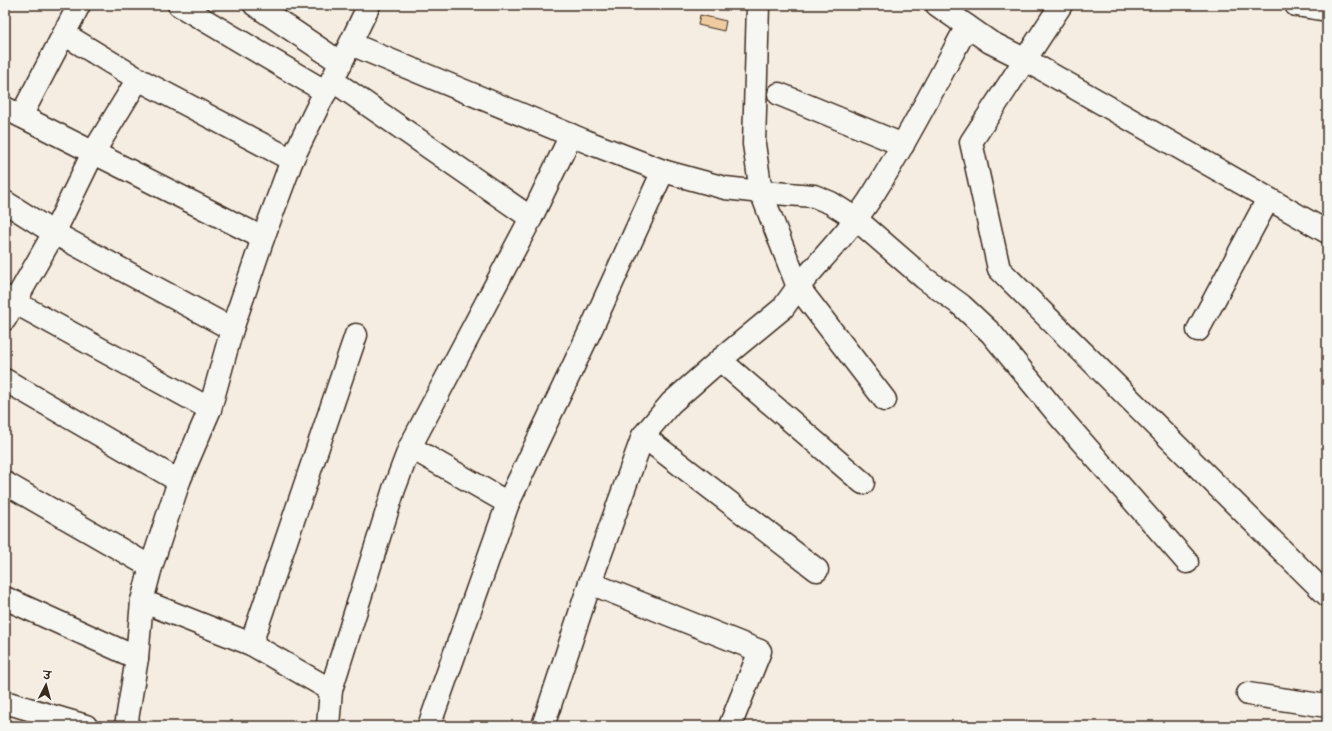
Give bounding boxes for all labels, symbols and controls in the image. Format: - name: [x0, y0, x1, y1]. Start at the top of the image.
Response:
- north arrow: [26, 665, 66, 705]
- text: उ: [42, 668, 53, 683]

